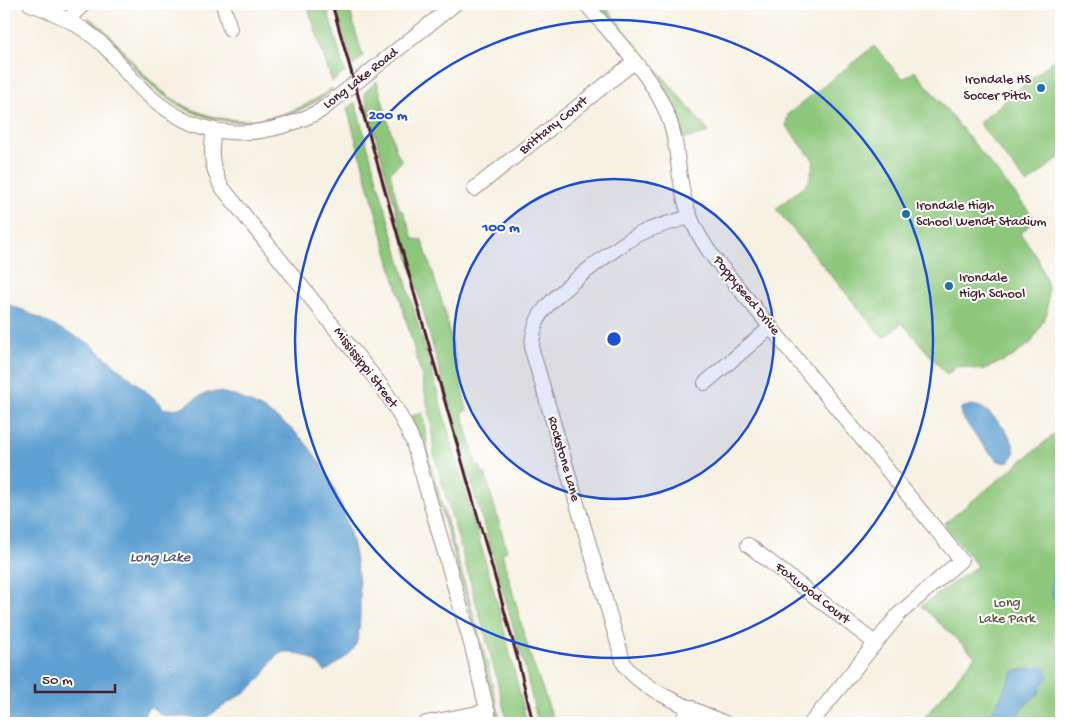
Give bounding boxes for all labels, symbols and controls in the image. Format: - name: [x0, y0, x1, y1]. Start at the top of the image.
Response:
- street label: Long Lake Road: [320, 43, 403, 114]
- place label: Irondale HS Soccer Pitch: [963, 72, 1032, 105]
- marker: Irondale HS Soccer Pitch: [1035, 82, 1047, 94]
- street label: Brittany Court: [516, 92, 593, 159]
- text: 200 m: [369, 107, 408, 125]
- place label: Irondale High School Wendt Stadium: [916, 198, 1047, 231]
- marker: Irondale High School Wendt Stadium: [900, 208, 912, 220]
- text: 100 m: [481, 219, 520, 237]
- street label: Poppyseed Drive: [708, 252, 784, 340]
- place label: Irondale High School: [959, 270, 1025, 303]
- marker: Irondale High School: [943, 280, 955, 292]
- street label: Mississippi Street: [329, 324, 402, 413]
- centre of rings: [605, 330, 623, 348]
- street label: Rockstone Lane: [543, 414, 583, 504]
- water label: Long Lake: [130, 549, 192, 567]
- street label: Foxwood Court: [770, 559, 854, 629]
- park label: Long Lake Park: [979, 595, 1037, 628]
- scale bar: [35, 662, 115, 694]
- text: 50 m: [42, 672, 73, 690]

